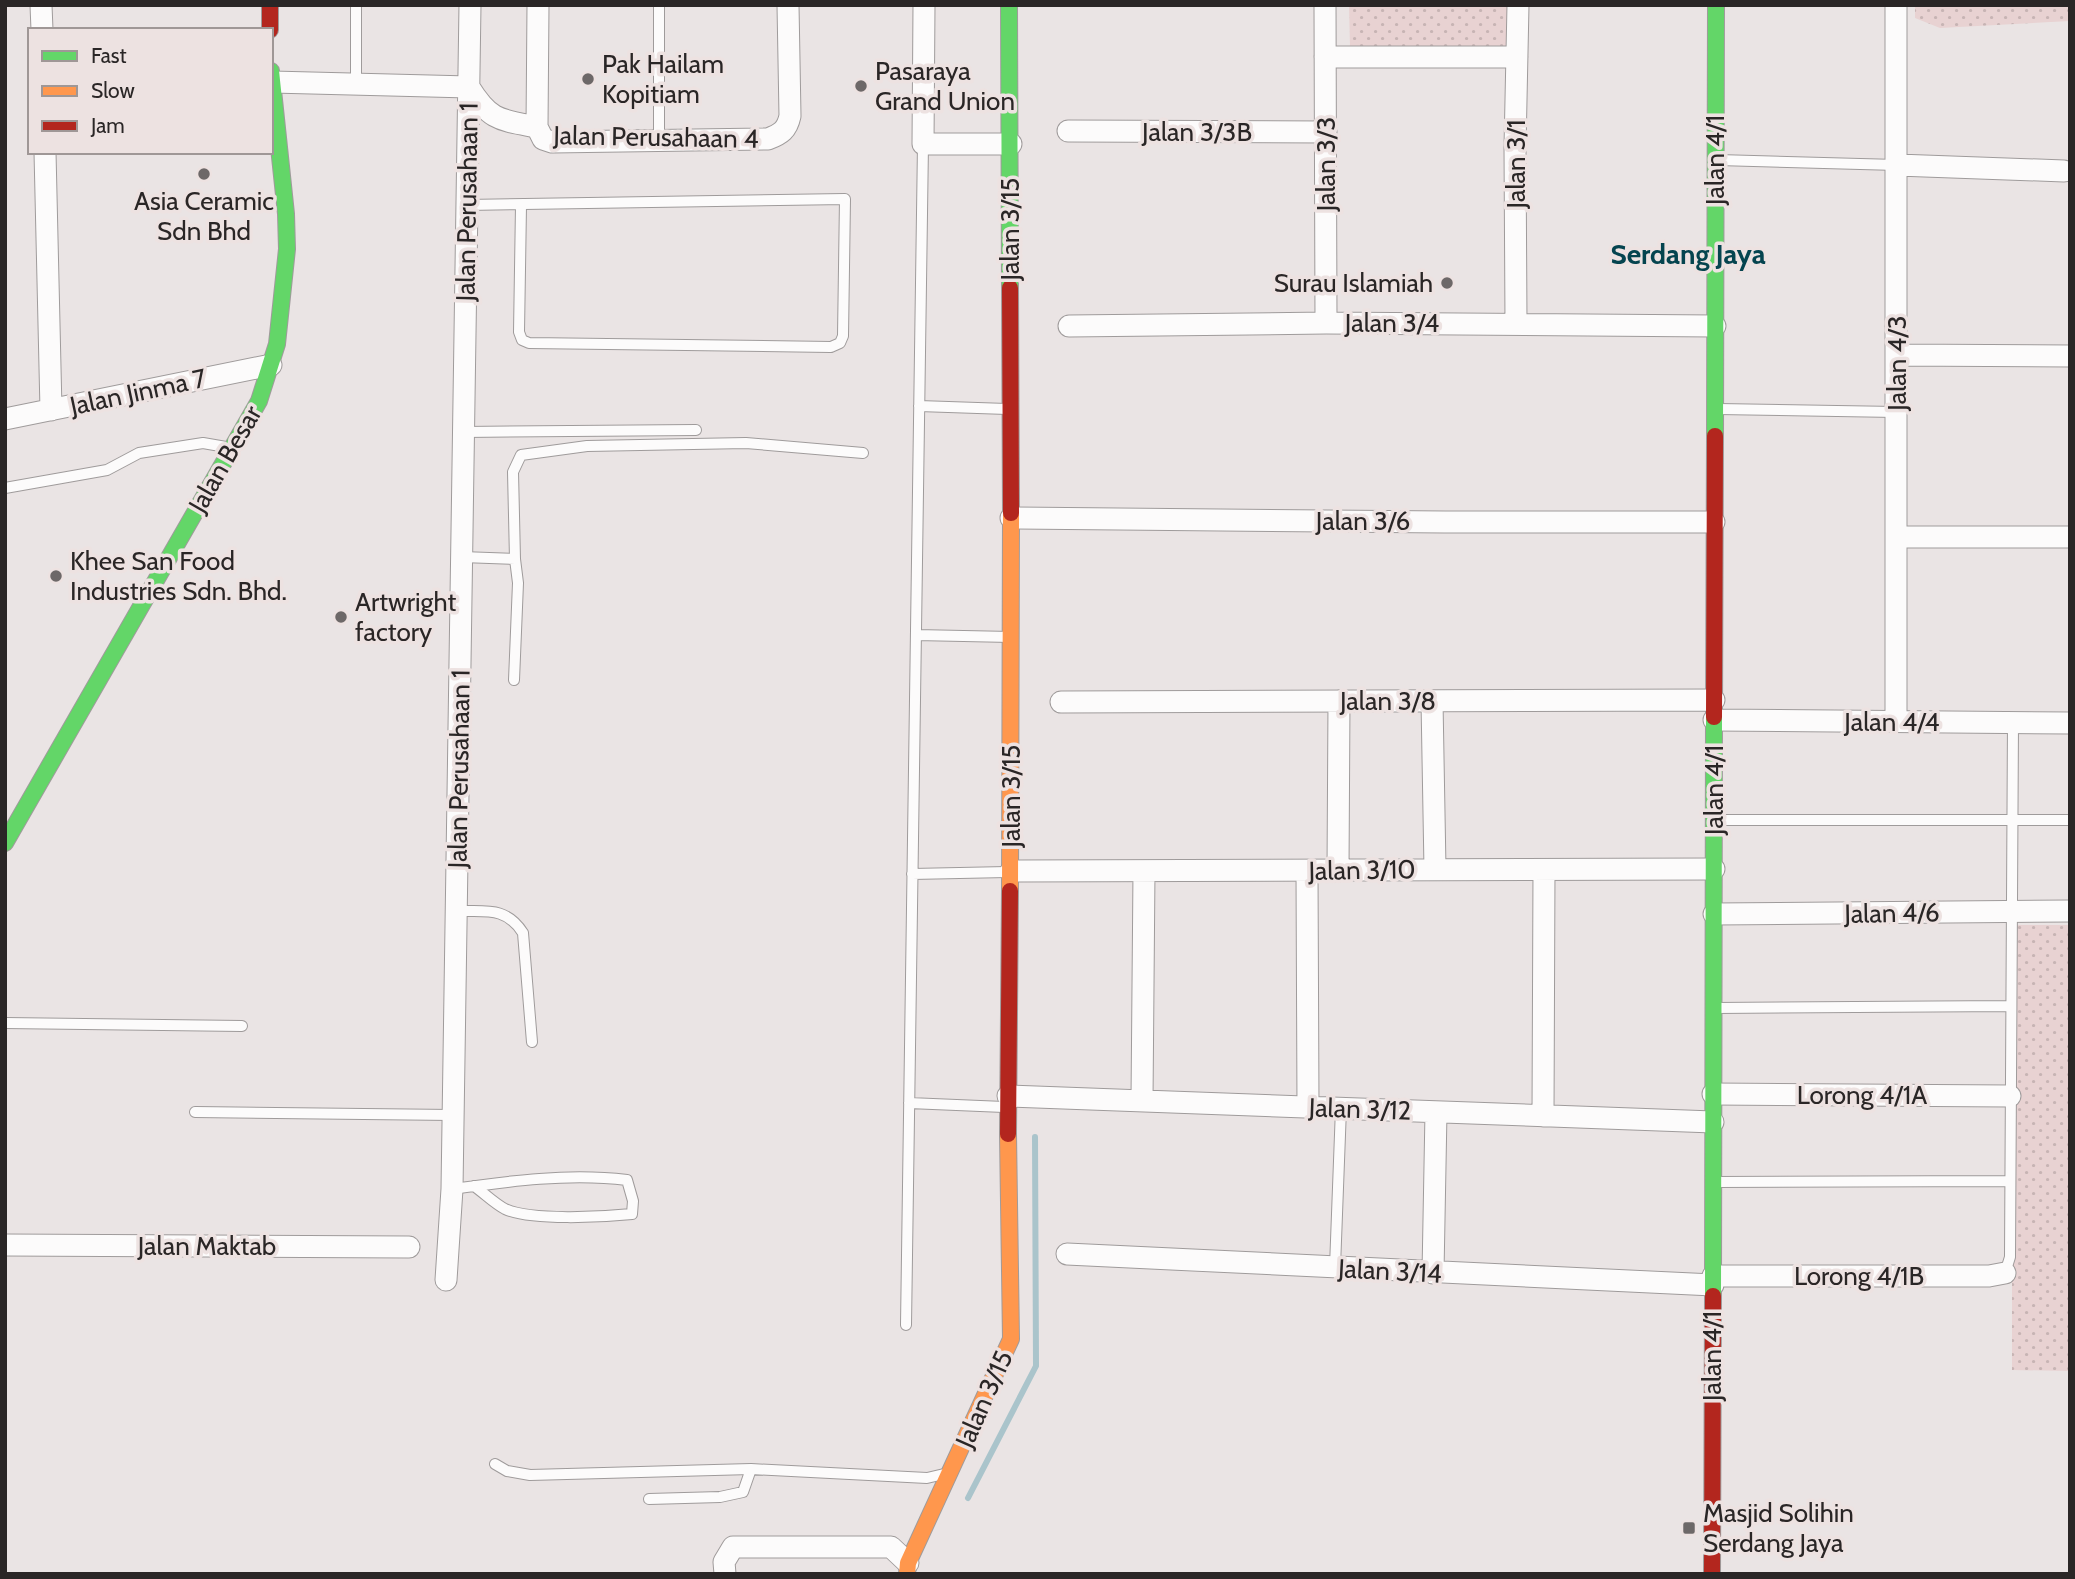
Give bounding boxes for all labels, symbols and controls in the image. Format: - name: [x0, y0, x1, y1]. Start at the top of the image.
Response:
- legend: [28, 28, 273, 154]
- text: Fast: [91, 43, 127, 68]
- place label: Pak Hailam Kopitiam: [602, 48, 724, 110]
- place label: Pasaraya Grand Union: [875, 55, 1015, 117]
- marker: Pak Hailam Kopitiam: [580, 71, 596, 87]
- text: Slow: [91, 78, 135, 103]
- marker: Pasaraya Grand Union: [853, 78, 869, 94]
- street label: Jalan Perusahaan 1: [449, 102, 485, 303]
- text: Jam: [90, 113, 125, 138]
- street label: Jalan 4/1: [1699, 115, 1731, 206]
- street label: Jalan 3/3B: [1141, 116, 1252, 148]
- street label: Jalan 3/3: [1310, 117, 1342, 212]
- street label: Jalan Perusahaan 4: [552, 119, 759, 155]
- street label: Jalan 3/1: [1500, 120, 1532, 209]
- marker: Asia Ceramic Sdn Bhd: [196, 166, 212, 182]
- street label: Jalan 3/15: [994, 178, 1026, 281]
- place label: Asia Ceramic Sdn Bhd: [134, 185, 274, 247]
- district label: Serdang Jaya: [1610, 237, 1766, 271]
- place label: Surau Islamiah: [1274, 267, 1433, 299]
- marker: Surau Islamiah: [1439, 275, 1455, 291]
- street label: Jalan 3/4: [1344, 307, 1439, 339]
- street label: Jalan 4/3: [1881, 315, 1913, 412]
- street label: Jalan Jinma 7: [66, 362, 209, 422]
- street label: Jalan Besar: [181, 399, 269, 519]
- street label: Jalan 3/6: [1315, 505, 1410, 537]
- place label: Khee San Food Industries Sdn. Bhd.: [70, 545, 287, 607]
- marker: Khee San Food Industries Sdn. Bhd.: [48, 568, 64, 584]
- place label: Artwright factory: [355, 586, 456, 648]
- marker: Artwright factory: [333, 609, 349, 625]
- street label: Jalan Perusahaan 1: [441, 669, 477, 870]
- street label: Jalan 3/8: [1339, 685, 1436, 717]
- street label: Jalan 4/4: [1843, 706, 1940, 738]
- street label: Jalan 3/15: [995, 745, 1027, 848]
- street label: Jalan 4/1: [1698, 745, 1730, 836]
- street label: Jalan 3/10: [1307, 853, 1416, 887]
- street label: Jalan 4/6: [1843, 896, 1940, 930]
- street label: Lorong 4/1A: [1797, 1079, 1927, 1111]
- street label: Jalan 3/12: [1307, 1091, 1412, 1127]
- street label: Jalan Maktab: [137, 1230, 276, 1262]
- street label: Jalan 3/14: [1336, 1252, 1443, 1290]
- street label: Lorong 4/1B: [1794, 1260, 1924, 1292]
- street label: Jalan 4/1: [1696, 1311, 1728, 1402]
- street label: Jalan 3/15: [948, 1346, 1020, 1453]
- place label: Masjid Solihin Serdang Jaya: [1703, 1497, 1854, 1559]
- marker: Masjid Solihin Serdang Jaya: [1681, 1520, 1697, 1536]

